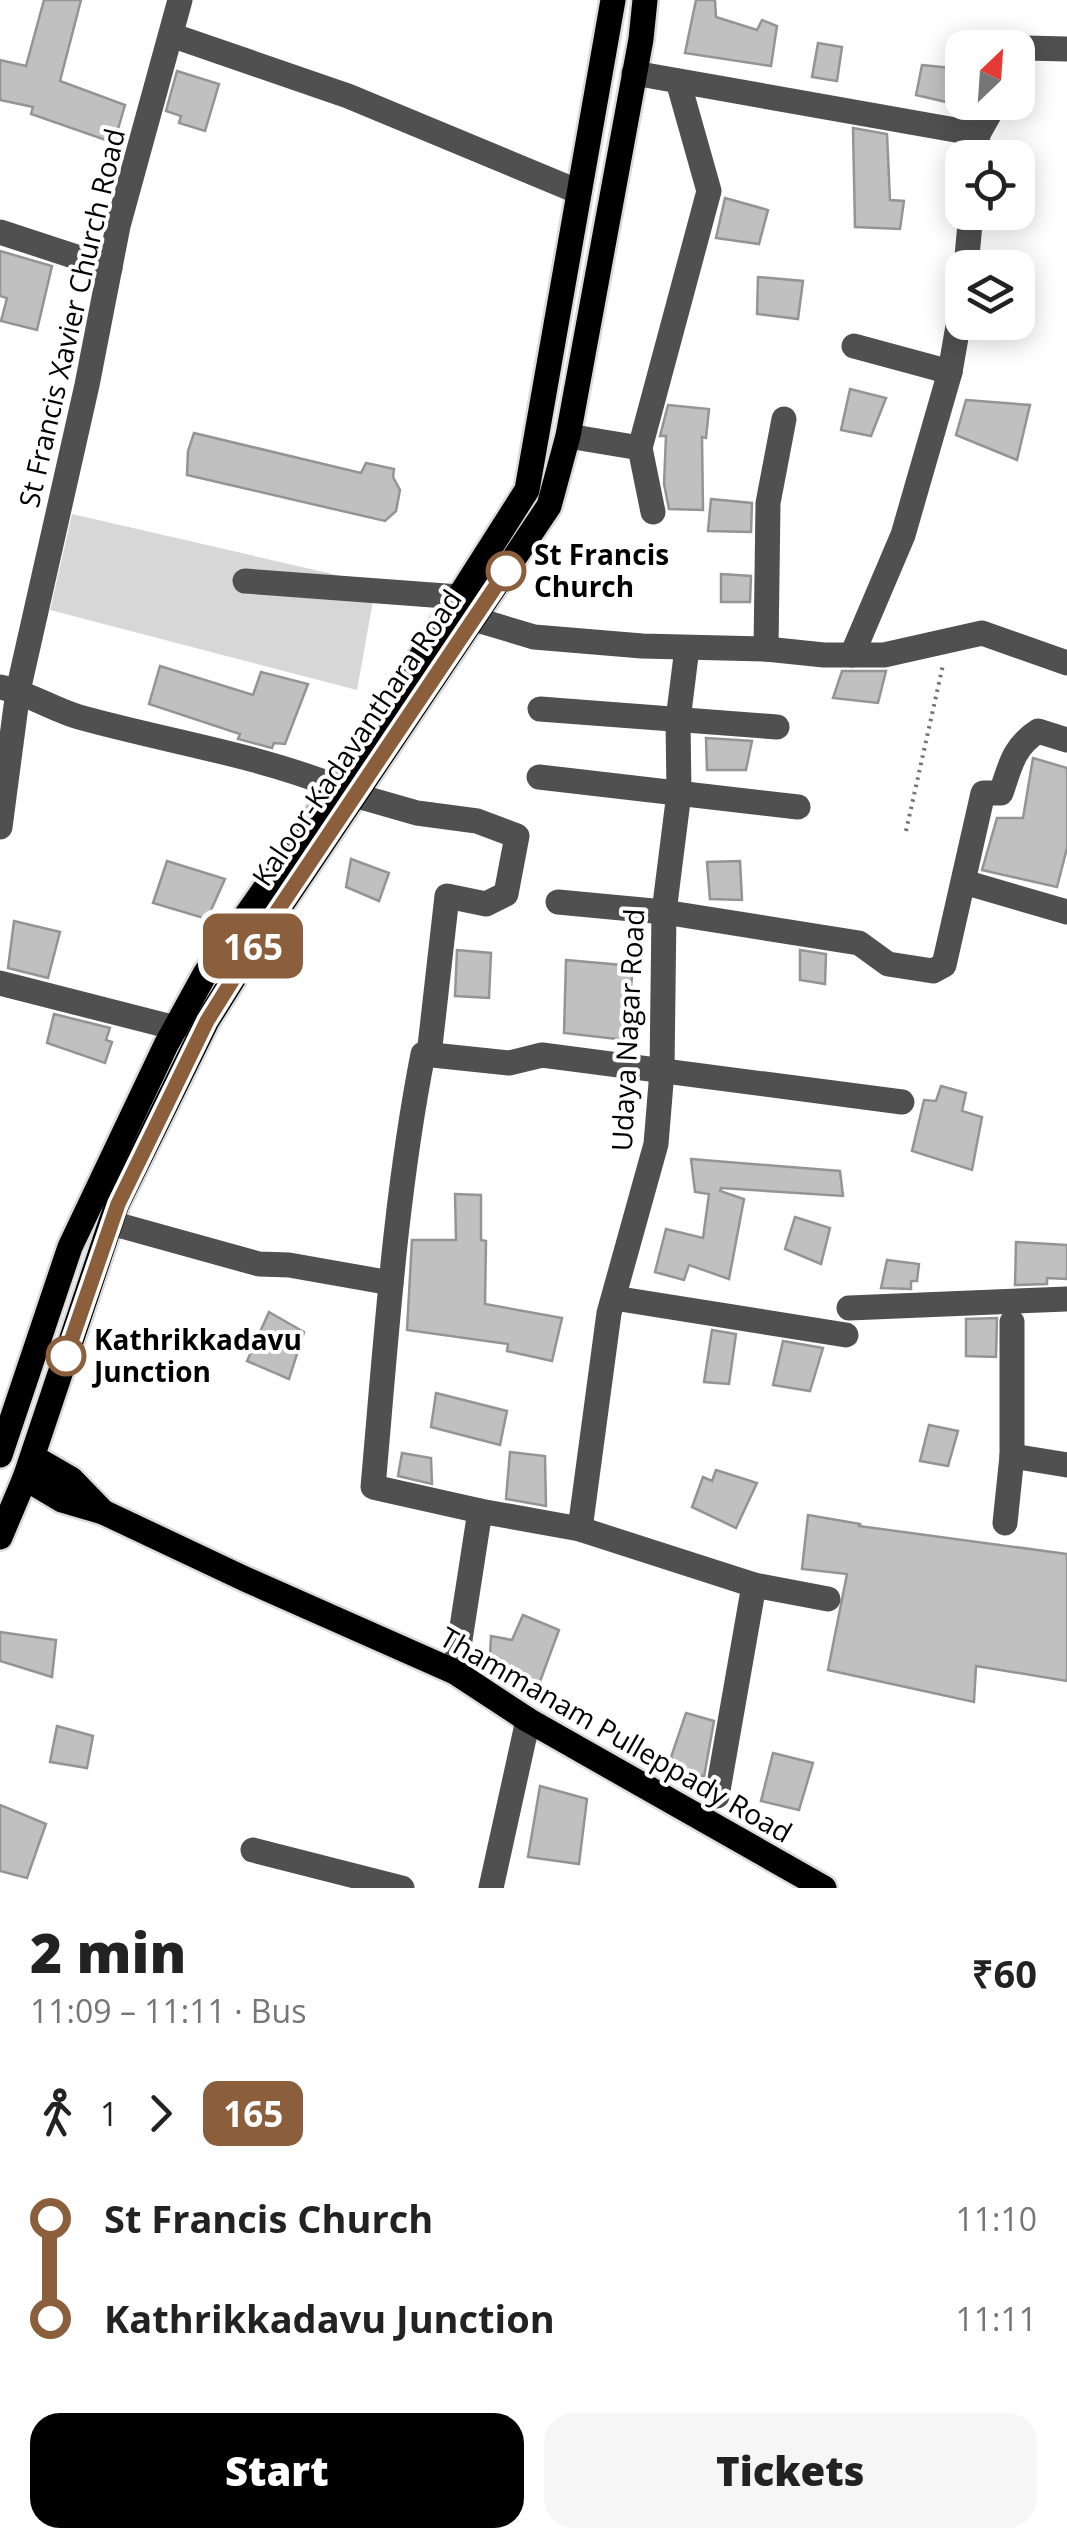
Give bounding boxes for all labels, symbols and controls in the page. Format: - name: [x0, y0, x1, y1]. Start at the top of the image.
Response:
- north arrow: [945, 30, 1035, 120]
- map controls: [945, 30, 1035, 340]
- street label: St Francis Xavier Church Road: [9, 125, 133, 511]
- button: locate: [945, 140, 1035, 230]
- button: layers: [945, 250, 1035, 340]
- place label: St Francis Church: [534, 535, 669, 605]
- marker: St Francis Church: [487, 552, 525, 590]
- street label: Kaloor-Kadavanthara Road: [243, 582, 470, 893]
- street label: Udaya Nagar Road: [602, 908, 652, 1152]
- line badge: 165: [196, 914, 310, 978]
- text: 165: [223, 923, 283, 970]
- place label: Kathrikkadavu Junction: [91, 1320, 302, 1390]
- marker: Kathrikkadavu Junction: [47, 1337, 85, 1375]
- street label: Thammanam Pulleppady Road: [434, 1618, 799, 1851]
- text: 2 min: [30, 1914, 186, 1989]
- text: ₹60: [972, 1947, 1037, 1999]
- text: 11:09 – 11:11 · Bus: [30, 1989, 306, 2032]
- icon: walk: [30, 2086, 85, 2141]
- icon: forward: [133, 2086, 188, 2141]
- text: 165: [223, 2090, 283, 2137]
- text: 1: [100, 2092, 118, 2135]
- text: St Francis Church: [104, 2192, 433, 2244]
- text: 11:10: [955, 2197, 1037, 2240]
- text: Kathrikkadavu Junction: [104, 2292, 555, 2344]
- text: 11:11: [955, 2297, 1037, 2340]
- button: Start: [30, 2413, 524, 2528]
- button: Tickets: [544, 2413, 1037, 2528]

